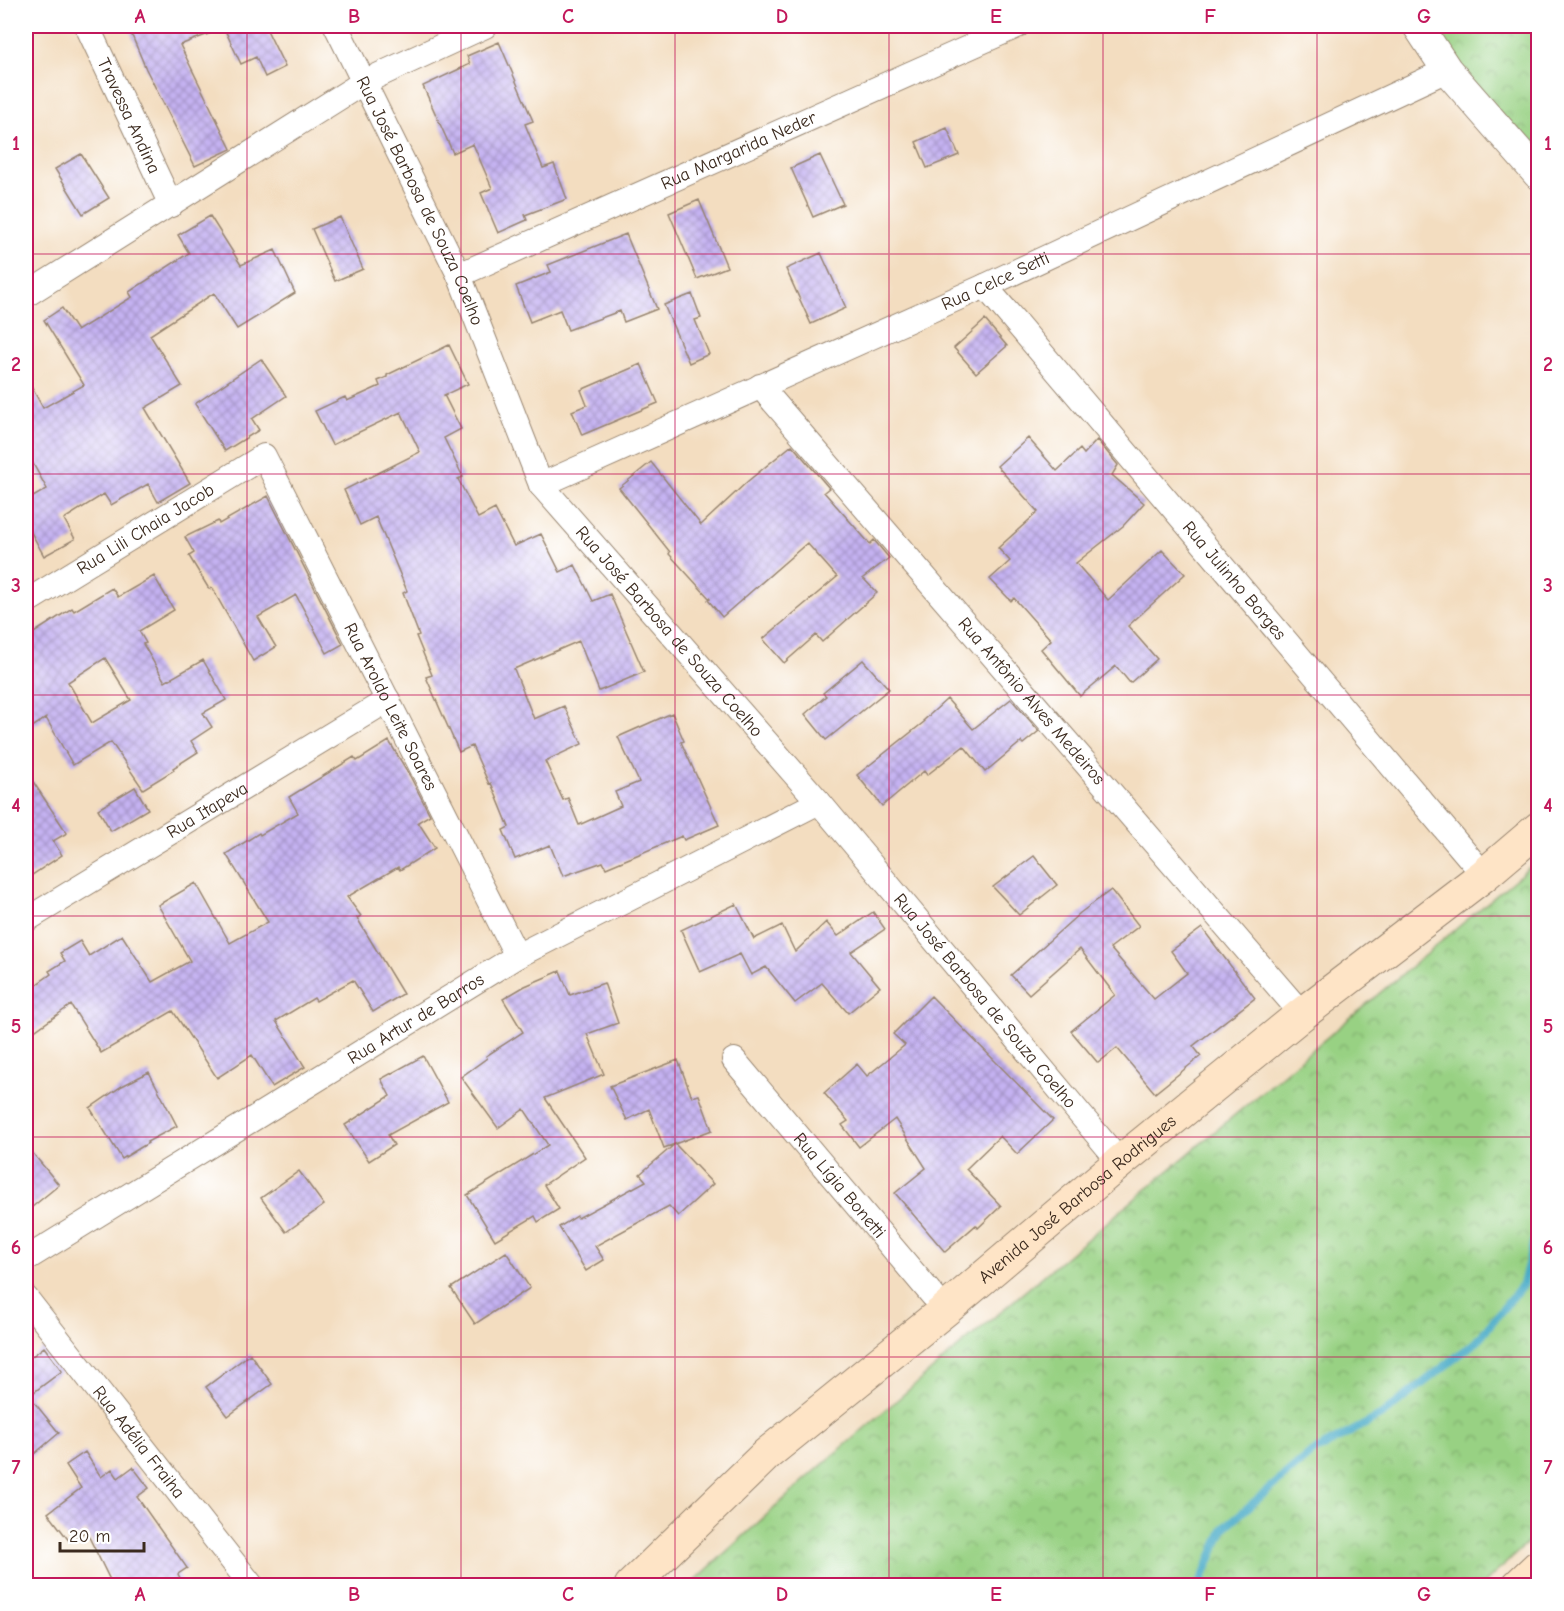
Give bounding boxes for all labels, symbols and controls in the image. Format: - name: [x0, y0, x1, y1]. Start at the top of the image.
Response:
- text: A: [134, 5, 146, 28]
- text: B: [348, 5, 360, 28]
- text: C: [562, 5, 574, 28]
- text: D: [776, 5, 788, 28]
- text: E: [990, 5, 1002, 28]
- text: F: [1204, 5, 1216, 28]
- text: G: [1417, 5, 1431, 28]
- street label: Travessa Andina: [92, 55, 165, 177]
- street label: Rua José Barbosa de Souza Coelho: [351, 73, 488, 328]
- street label: Rua Margarida Neder: [658, 107, 820, 195]
- text: 1: [12, 132, 20, 155]
- text: 1: [1544, 132, 1552, 155]
- street label: Rua Celce Setti: [938, 247, 1053, 315]
- text: 2: [11, 353, 21, 376]
- text: 2: [1543, 353, 1553, 376]
- street label: Rua Lili Chaia Jacob: [73, 479, 218, 579]
- street label: Rua Julinho Borges: [1178, 517, 1290, 645]
- street label: Rua José Barbosa de Souza Coelho: [571, 522, 767, 742]
- text: 3: [11, 574, 21, 597]
- text: 3: [1543, 574, 1553, 597]
- street label: Rua Antônio Alves Medeiros: [954, 613, 1109, 789]
- street label: Rua Aroldo Leite Soares: [339, 620, 441, 794]
- street label: Rua Itapeva: [163, 778, 252, 843]
- text: 4: [11, 794, 21, 817]
- text: 4: [1543, 794, 1553, 817]
- street label: Rua José Barbosa de Souza Coelho: [889, 890, 1081, 1113]
- street label: Rua Artur de Barros: [344, 969, 488, 1069]
- text: 5: [11, 1015, 21, 1038]
- text: 5: [1543, 1015, 1553, 1038]
- street label: Avenida José Barbosa Rodrigues: [974, 1111, 1180, 1288]
- street label: Rua Lígia Bonetti: [789, 1129, 890, 1243]
- text: 6: [11, 1236, 21, 1259]
- text: 6: [1543, 1236, 1553, 1259]
- street label: Rua Adélia Fraiha: [88, 1382, 189, 1503]
- text: 7: [12, 1456, 21, 1479]
- text: 7: [1544, 1456, 1553, 1479]
- scale bar: [60, 1515, 144, 1553]
- text: 20 m: [69, 1526, 110, 1547]
- text: A: [134, 1583, 146, 1606]
- text: B: [348, 1583, 360, 1606]
- text: C: [562, 1583, 574, 1606]
- text: D: [776, 1583, 788, 1606]
- text: E: [990, 1583, 1002, 1606]
- text: F: [1204, 1583, 1216, 1606]
- text: G: [1417, 1583, 1431, 1606]

